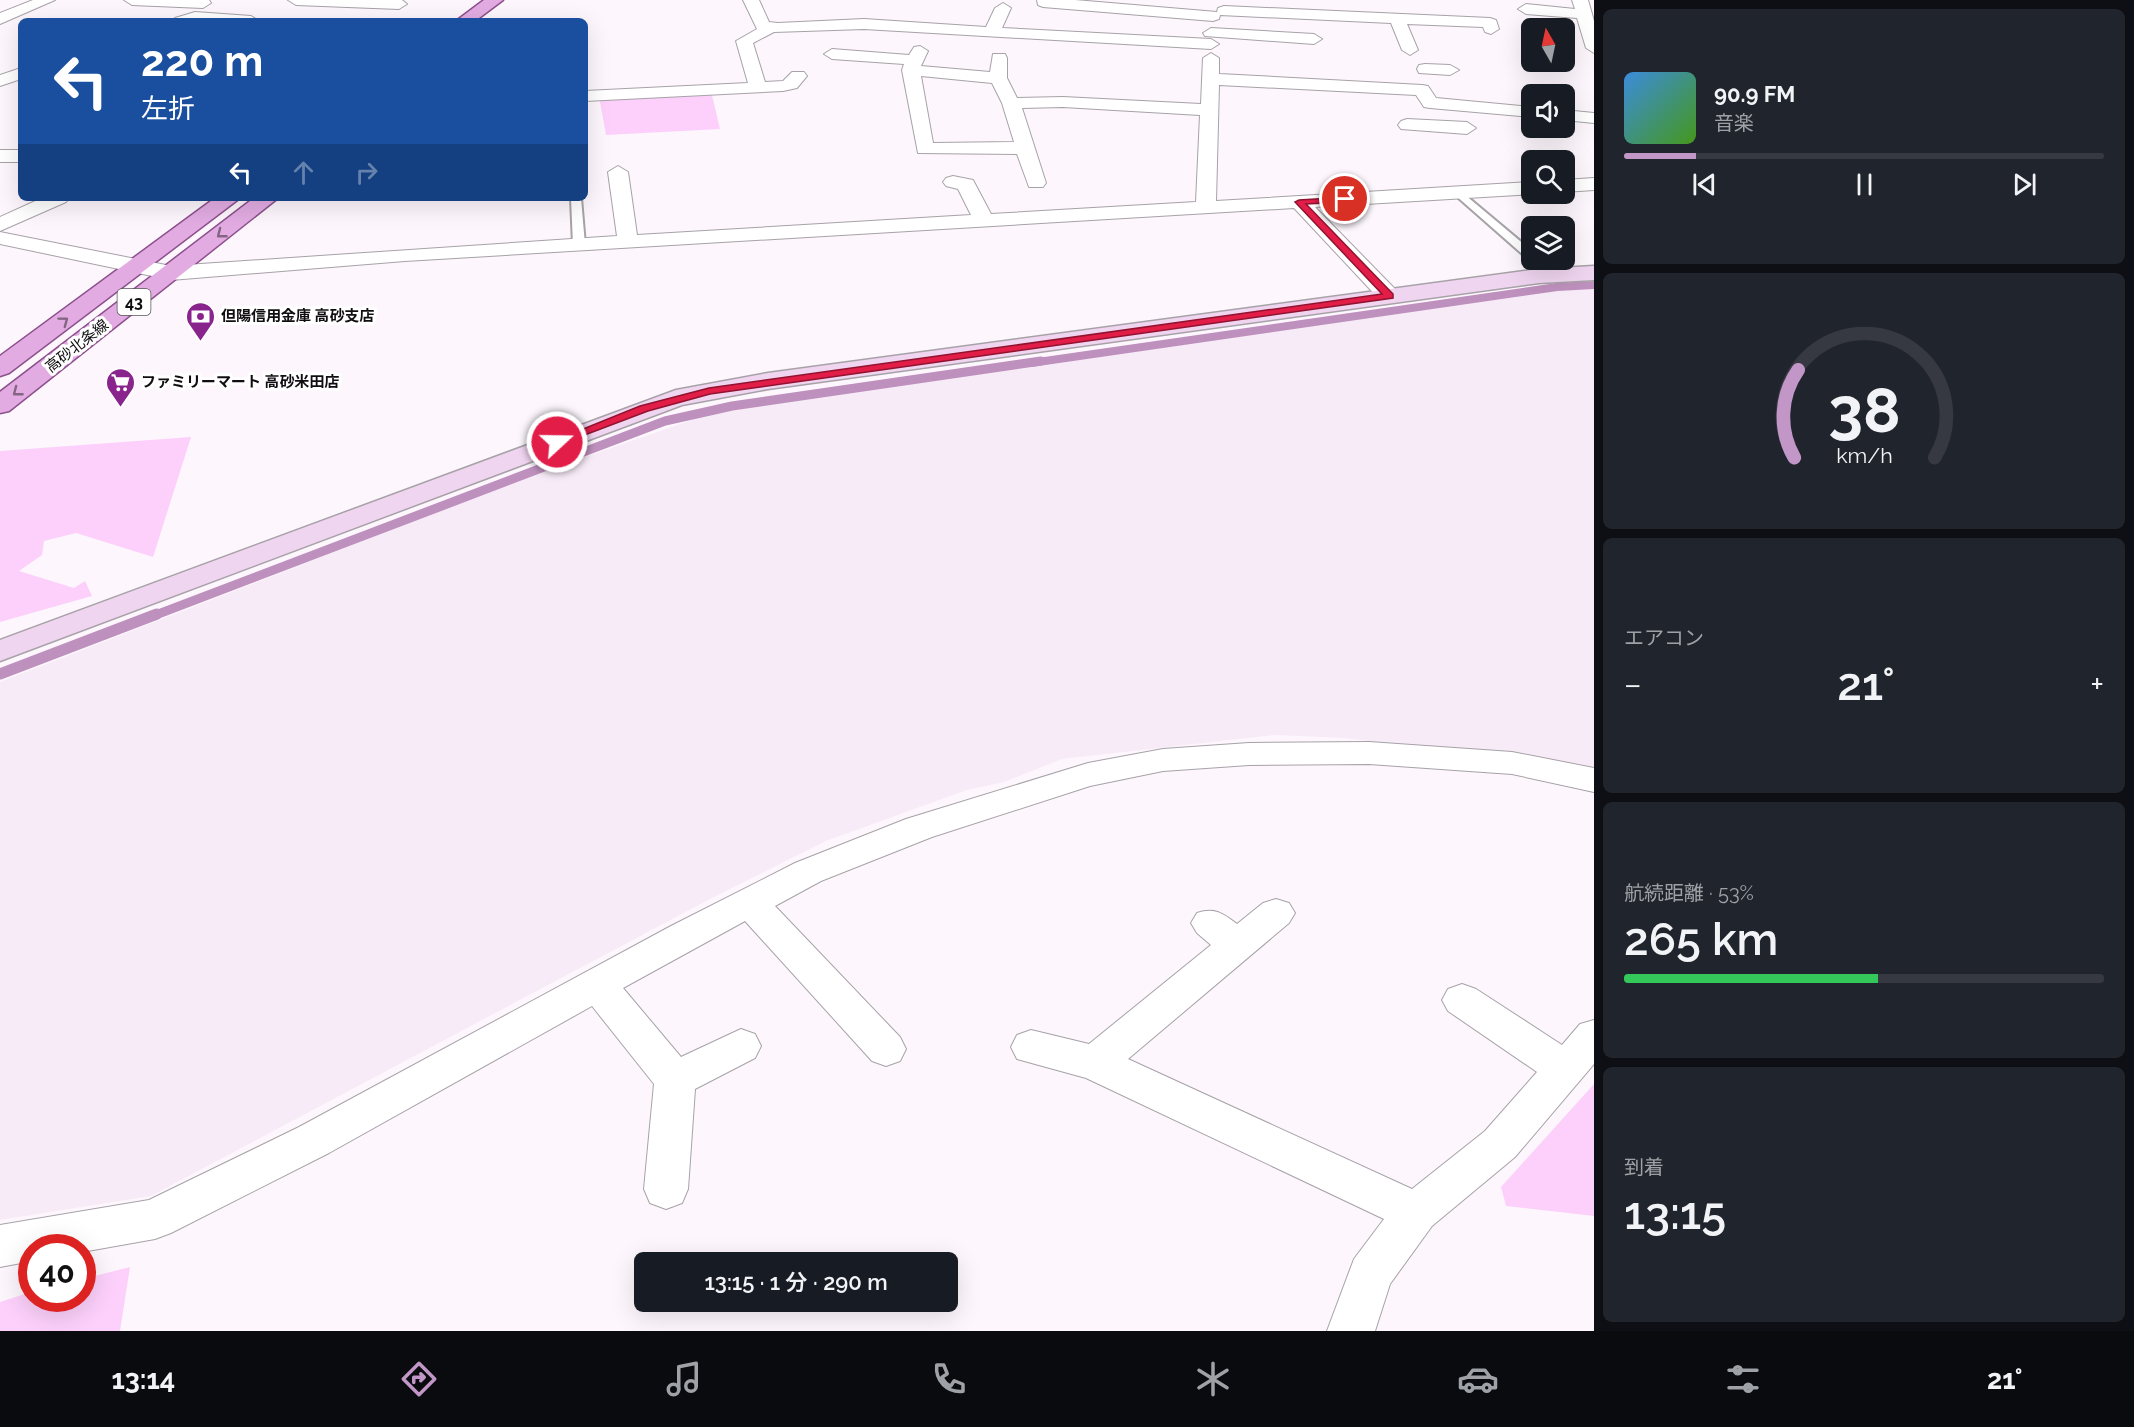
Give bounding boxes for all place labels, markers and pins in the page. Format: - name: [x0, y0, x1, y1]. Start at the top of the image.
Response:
- pin: [1319, 173, 1370, 224]
- bank icon: 但陽信用金庫 高砂支店: [184, 300, 216, 342]
- place label: 但陽信用金庫 高砂支店: [221, 307, 375, 325]
- supermarket icon: ファミリーマート 高砂米田店: [104, 366, 136, 408]
- place label: ファミリーマート 高砂米田店: [141, 373, 340, 391]

